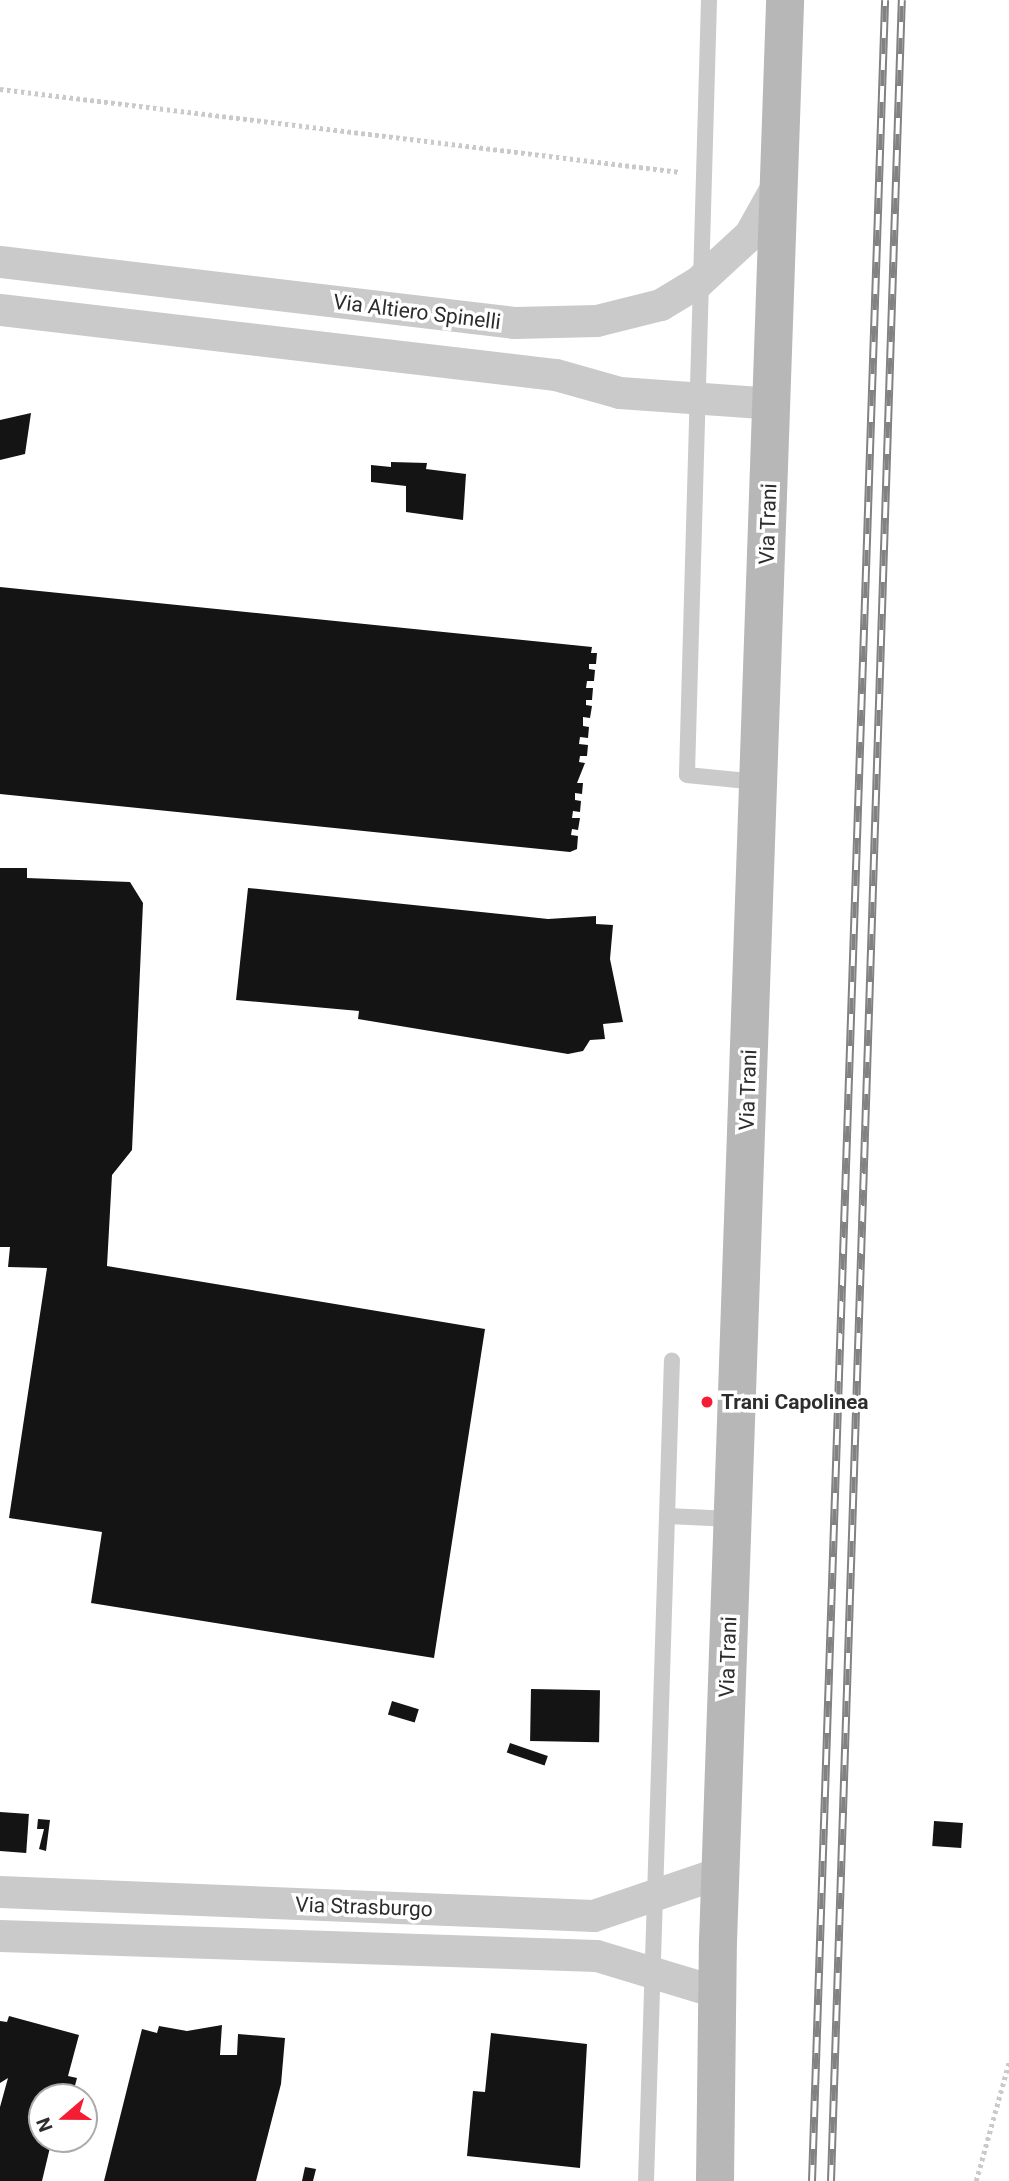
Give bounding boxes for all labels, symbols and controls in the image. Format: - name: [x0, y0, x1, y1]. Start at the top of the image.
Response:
- street label: Via Altiero Spinelli: [332, 289, 502, 335]
- street label: Via Trani: [754, 483, 782, 565]
- street label: Via Trani: [734, 1049, 762, 1131]
- place label: Trani Capolinea: [721, 1389, 869, 1415]
- marker: Trani Capolinea: [699, 1394, 715, 1410]
- street label: Via Trani: [714, 1616, 742, 1698]
- street label: Via Strasburgo: [295, 1892, 433, 1922]
- north arrow: [28, 2083, 98, 2153]
- text: N: [32, 2114, 58, 2135]

